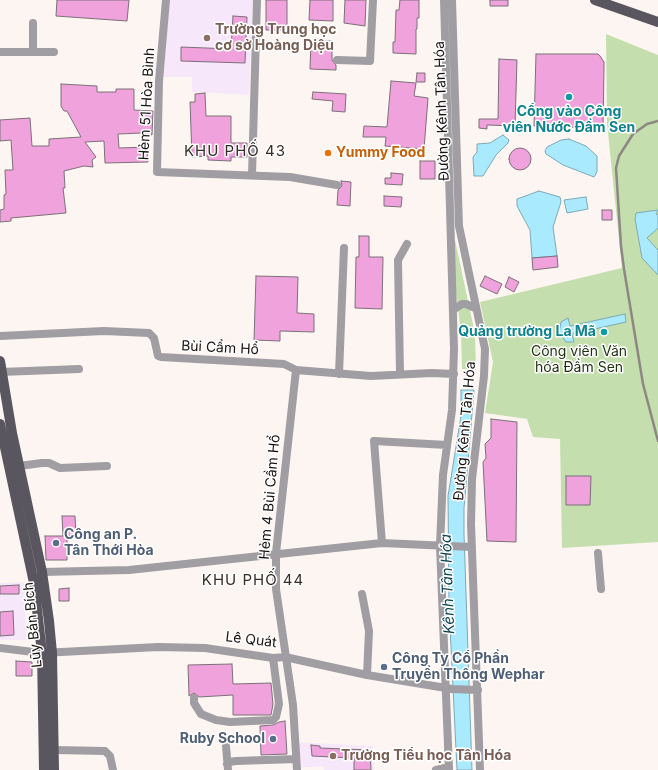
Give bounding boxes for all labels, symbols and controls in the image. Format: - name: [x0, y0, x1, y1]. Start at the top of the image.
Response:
- place label: Trường Trung học cơ sở Hoàng Diệu: [215, 22, 337, 54]
- marker: Trường Trung học cơ sở Hoàng Diệu: [202, 33, 212, 43]
- street label: Đường Kênh Tân Hóa: [431, 41, 453, 181]
- street label: Hẻm 51 Hòa Bình: [136, 47, 158, 161]
- marker: Cổng vào Công viên Nước Đầm Sen: [564, 92, 574, 102]
- place label: Cổng vào Công viên Nước Đầm Sen: [503, 104, 635, 136]
- district label: KHU PHỐ 43: [184, 142, 286, 160]
- place label: Yummy Food: [336, 145, 425, 161]
- marker: Yummy Food: [323, 148, 333, 158]
- place label: Quảng trường La Mã: [458, 324, 596, 340]
- marker: Quảng trường La Mã: [599, 327, 609, 337]
- street label: Bùi Cẩm Hổ: [181, 338, 259, 358]
- park label: Công viên Văn hóa Đầm Sen: [531, 344, 627, 376]
- street label: Đường Kênh Tân Hóa: [451, 361, 479, 501]
- street label: Hẻm 4 Bùi Cầm Hổ: [256, 434, 284, 560]
- place label: Công an P. Tân Thới Hòa: [64, 527, 154, 560]
- water label: Kênh Tân Hóa: [437, 534, 459, 634]
- marker: Công an P. Tân Thới Hòa: [51, 538, 61, 548]
- district label: KHU PHỐ 44: [202, 571, 304, 589]
- street label: Lũy Bán Bích: [20, 581, 46, 669]
- street label: Lê Quát: [224, 629, 278, 651]
- place label: Công Ty Cổ Phần Truyền Thông Wephar: [392, 651, 545, 684]
- marker: Công Ty Cổ Phần Truyền Thông Wephar: [379, 662, 389, 672]
- place label: Ruby School: [180, 731, 265, 747]
- marker: Ruby School: [268, 734, 278, 744]
- place label: Trường Tiểu học Tân Hóa: [341, 748, 511, 764]
- marker: Trường Tiểu học Tân Hóa: [328, 751, 338, 761]

